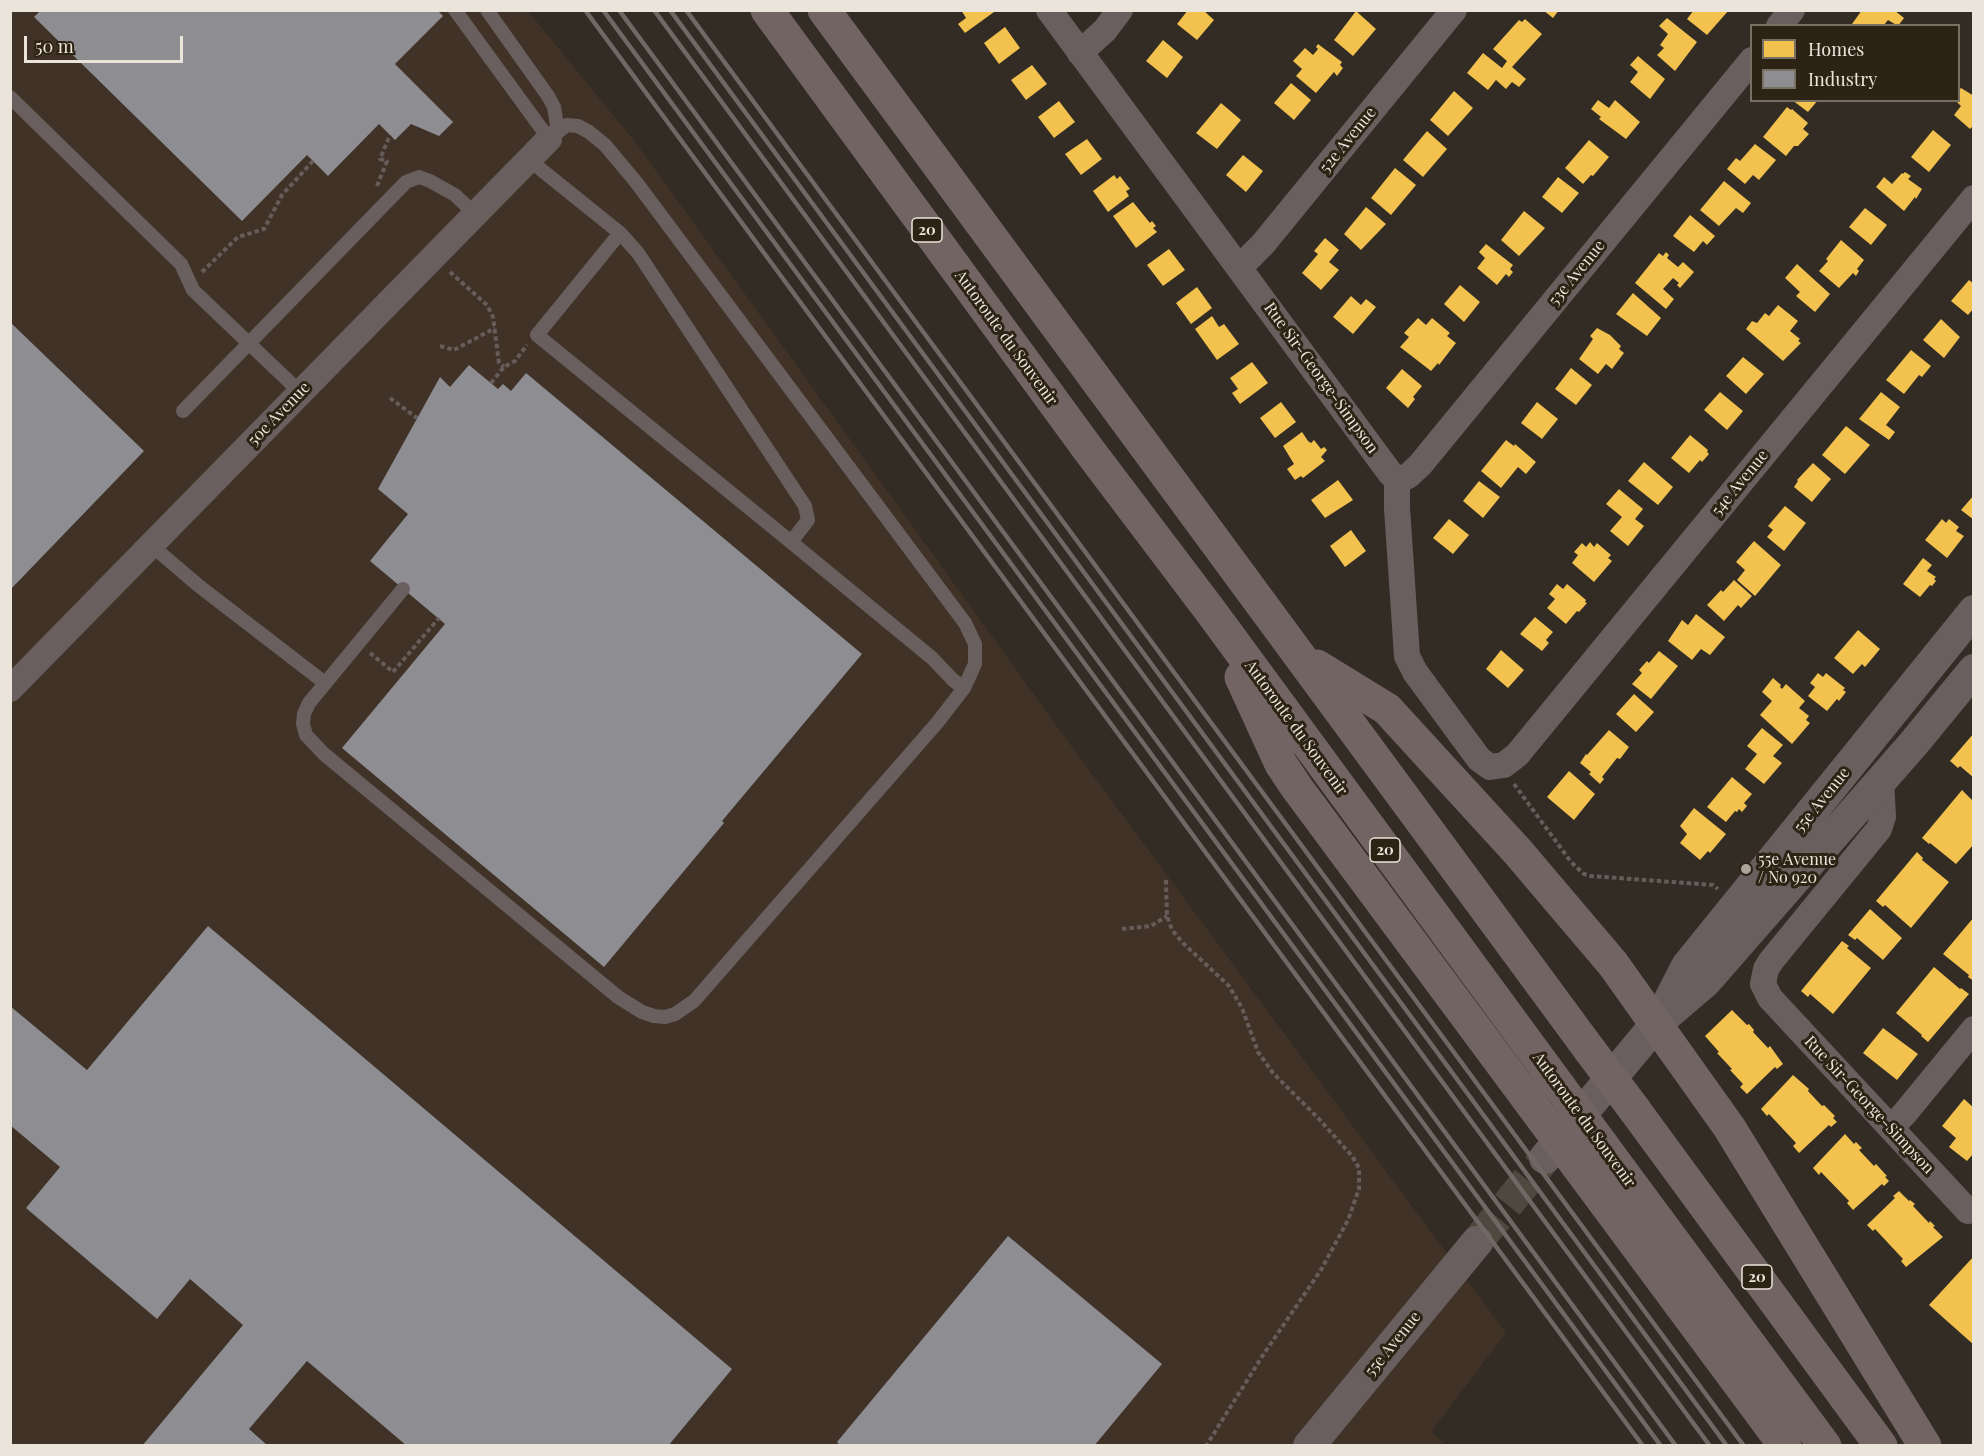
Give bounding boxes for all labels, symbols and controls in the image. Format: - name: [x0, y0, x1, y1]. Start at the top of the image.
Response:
- scale bar: [27, 24, 186, 62]
- legend: [1750, 24, 1960, 102]
- text: 50 m: [35, 34, 74, 58]
- text: Homes: [1808, 37, 1864, 61]
- text: Industry: [1808, 67, 1877, 91]
- street label: 52e Avenue: [1316, 103, 1380, 177]
- road number: 20: [912, 218, 942, 242]
- street label: 53e Avenue: [1545, 236, 1609, 310]
- street label: Autoroute du Souvenir: [951, 267, 1061, 409]
- street label: Rue Sir-George-Simpson: [1260, 299, 1382, 457]
- street label: 50e Avenue: [244, 378, 314, 450]
- street label: 54e Avenue: [1708, 446, 1772, 520]
- street label: Autoroute du Souvenir: [1241, 657, 1351, 799]
- street label: 55e Avenue: [1790, 764, 1854, 836]
- road number: 20: [1370, 838, 1400, 862]
- place label: 55e Avenue / No 920: [1758, 850, 1836, 888]
- marker: 55e Avenue / No 920: [1739, 862, 1753, 876]
- street label: Rue Sir-George-Simpson: [1800, 1032, 1938, 1178]
- street label: Autoroute du Souvenir: [1529, 1049, 1639, 1191]
- road number: 20: [1742, 1265, 1772, 1289]
- street label: 55e Avenue: [1361, 1308, 1425, 1380]

